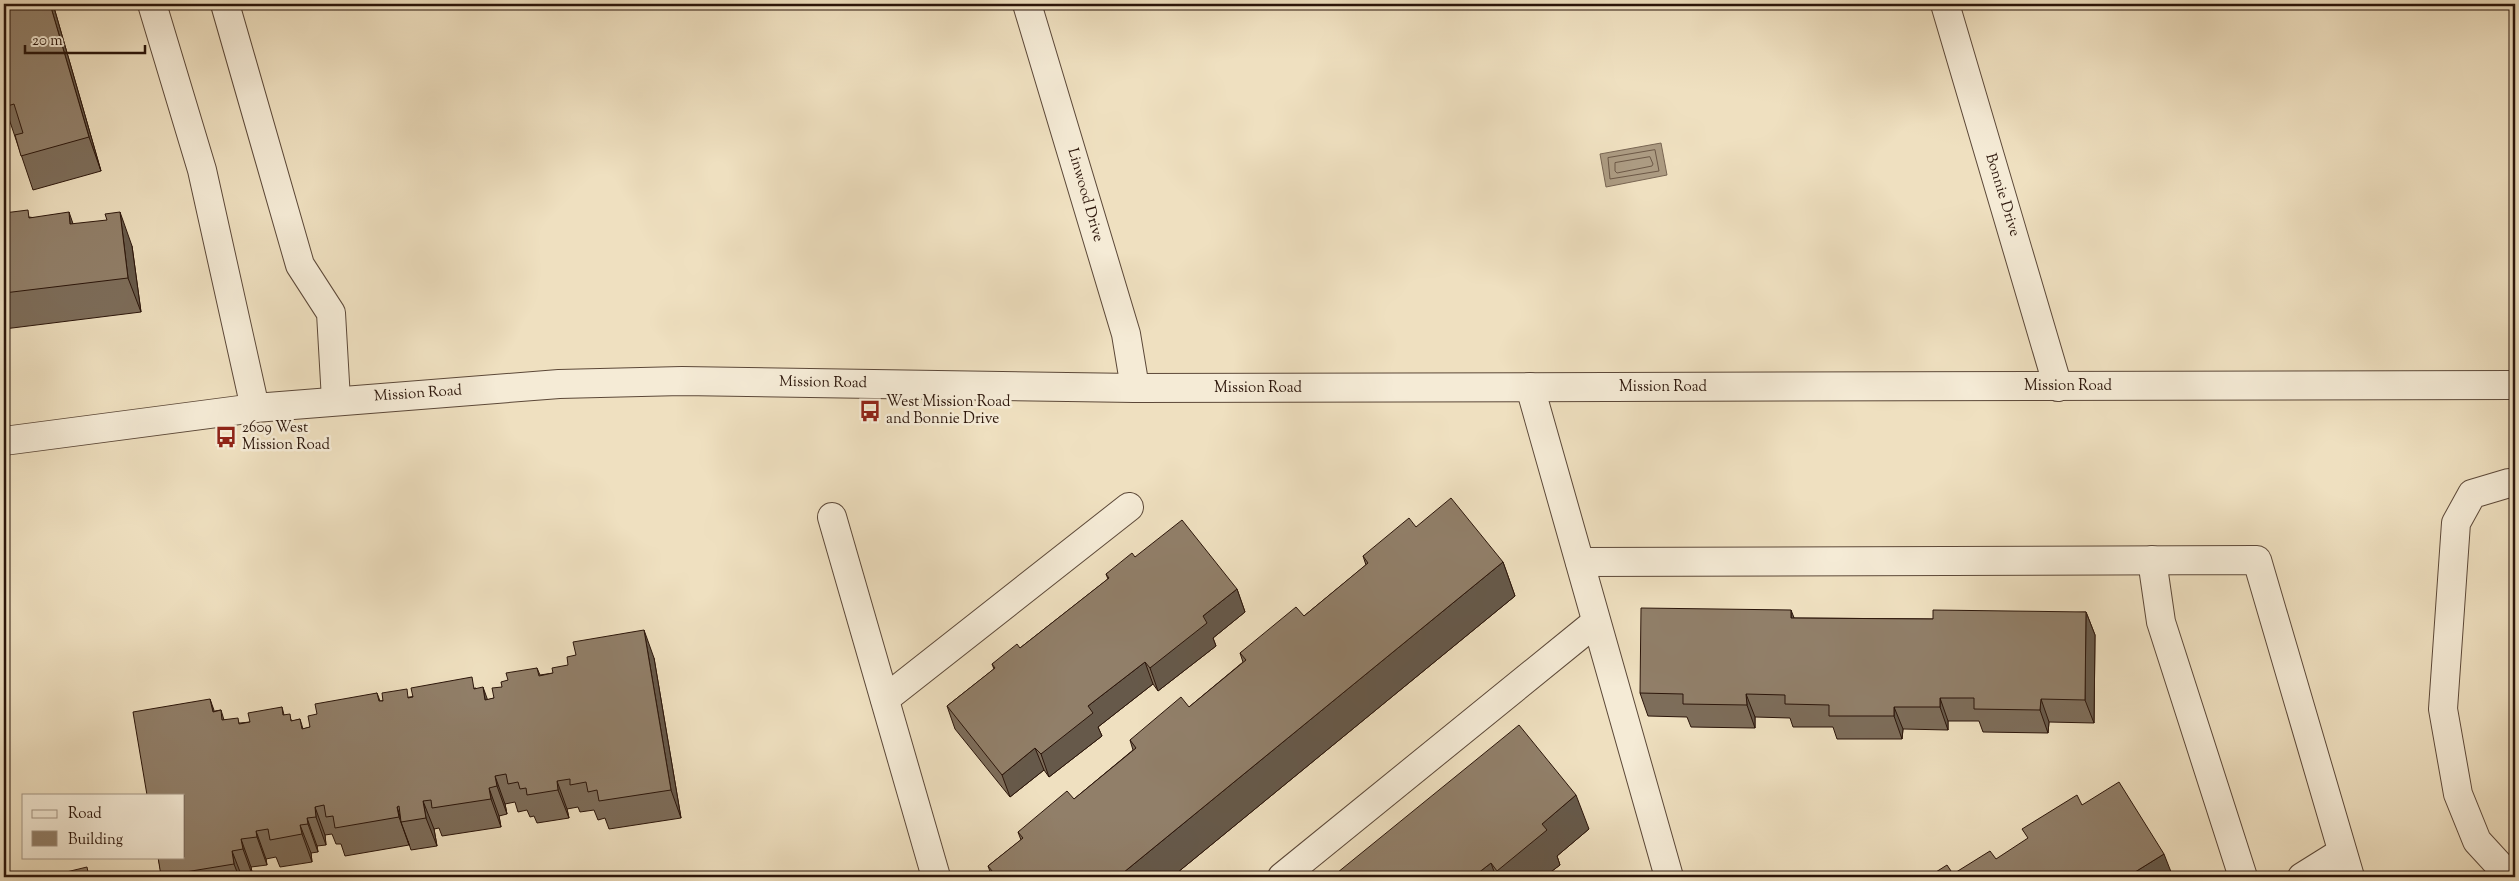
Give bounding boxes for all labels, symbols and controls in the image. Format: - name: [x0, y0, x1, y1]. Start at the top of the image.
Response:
- scale bar: [25, 22, 145, 54]
- text: 20 m: [32, 31, 63, 52]
- street label: Linwood Drive: [1062, 146, 1108, 244]
- street label: Bonnie Drive: [1979, 151, 2025, 239]
- street label: Mission Road: [779, 372, 868, 394]
- street label: Mission Road: [2024, 376, 2113, 397]
- street label: Mission Road: [1619, 377, 1708, 398]
- street label: Mission Road: [1214, 378, 1303, 399]
- street label: Mission Road: [373, 380, 463, 408]
- place label: West Mission Road and Bonnie Drive: [886, 392, 1011, 430]
- bus stop icon: West Mission Road and Bonnie Drive: [857, 398, 883, 424]
- place label: 2609 West Mission Road: [242, 418, 331, 456]
- bus stop icon: 2609 West Mission Road: [213, 424, 239, 450]
- legend: [22, 794, 185, 858]
- text: Road: [68, 804, 102, 825]
- text: Building: [68, 830, 123, 851]

